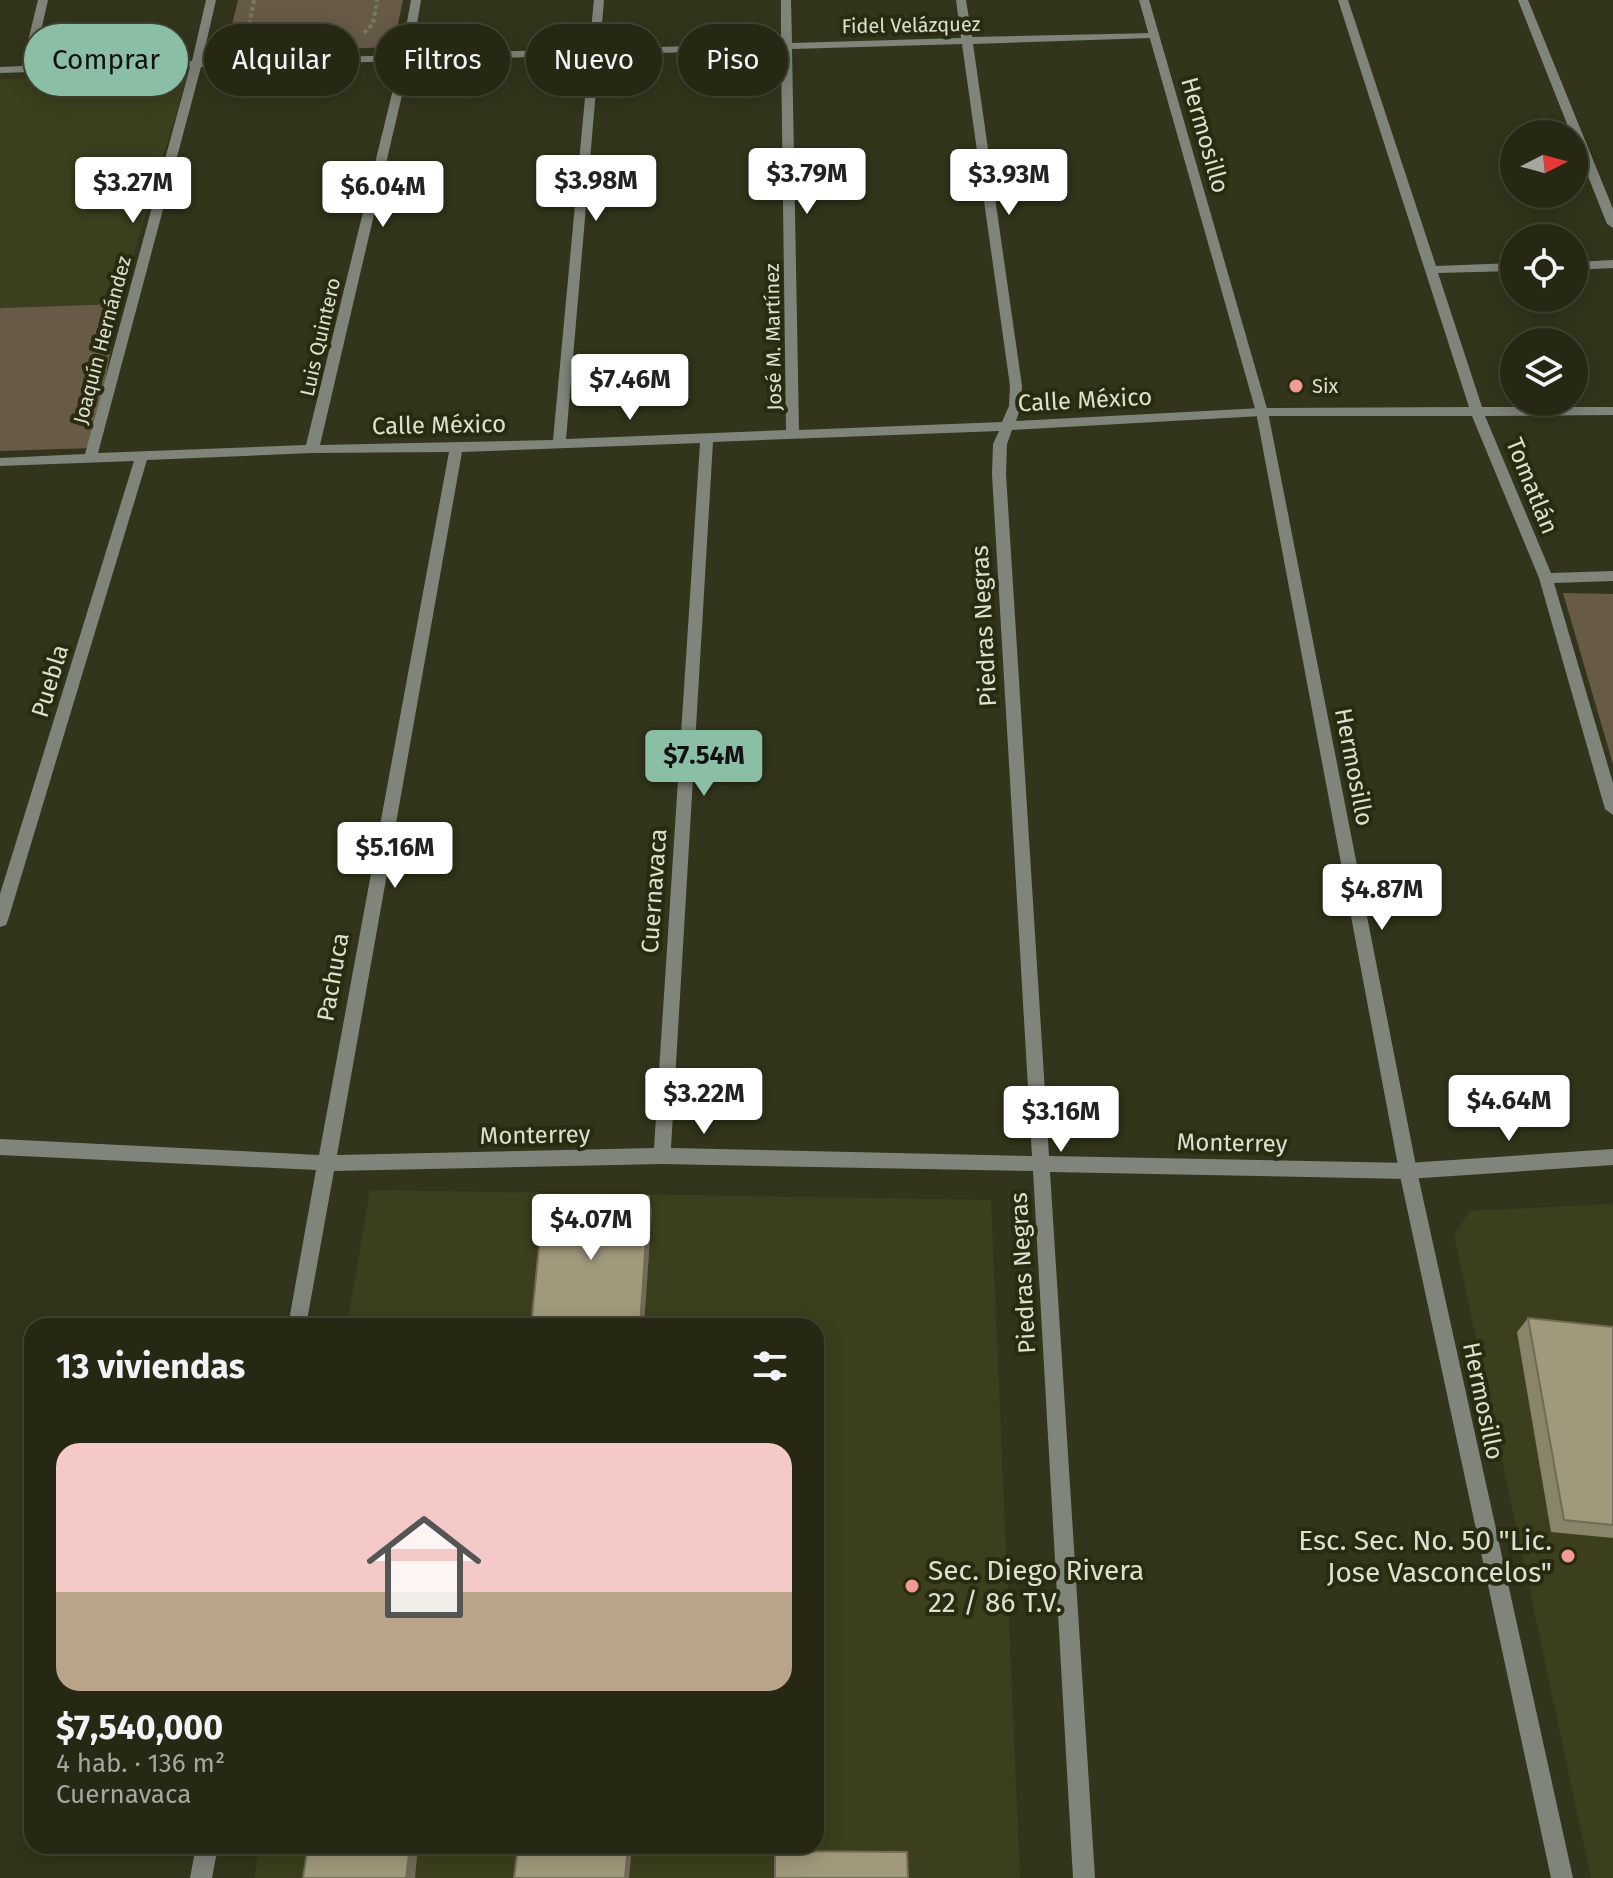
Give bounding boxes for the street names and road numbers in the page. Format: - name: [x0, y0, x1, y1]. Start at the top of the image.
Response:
- street label: Fidel Velázquez: [841, 12, 981, 38]
- street label: Hermosillo: [1175, 74, 1235, 196]
- street label: Joaquín Hernández: [68, 253, 136, 427]
- street label: José M. Martínez: [760, 263, 786, 411]
- street label: Luis Quintero: [295, 275, 345, 399]
- street label: Calle México: [1017, 383, 1153, 417]
- street label: Calle México: [372, 410, 506, 440]
- street label: Tomatlán: [1500, 434, 1564, 538]
- street label: Piedras Negras: [966, 545, 1002, 707]
- street label: Puebla: [26, 641, 74, 721]
- street label: Hermosillo: [1329, 706, 1379, 828]
- street label: Cuernavaca: [636, 828, 672, 954]
- street label: Pachuca: [311, 931, 355, 1023]
- street label: Monterrey: [479, 1120, 591, 1150]
- street label: Monterrey: [1176, 1128, 1288, 1158]
- street label: Piedras Negras: [1005, 1192, 1041, 1354]
- street label: Hermosillo: [1457, 1340, 1509, 1462]

